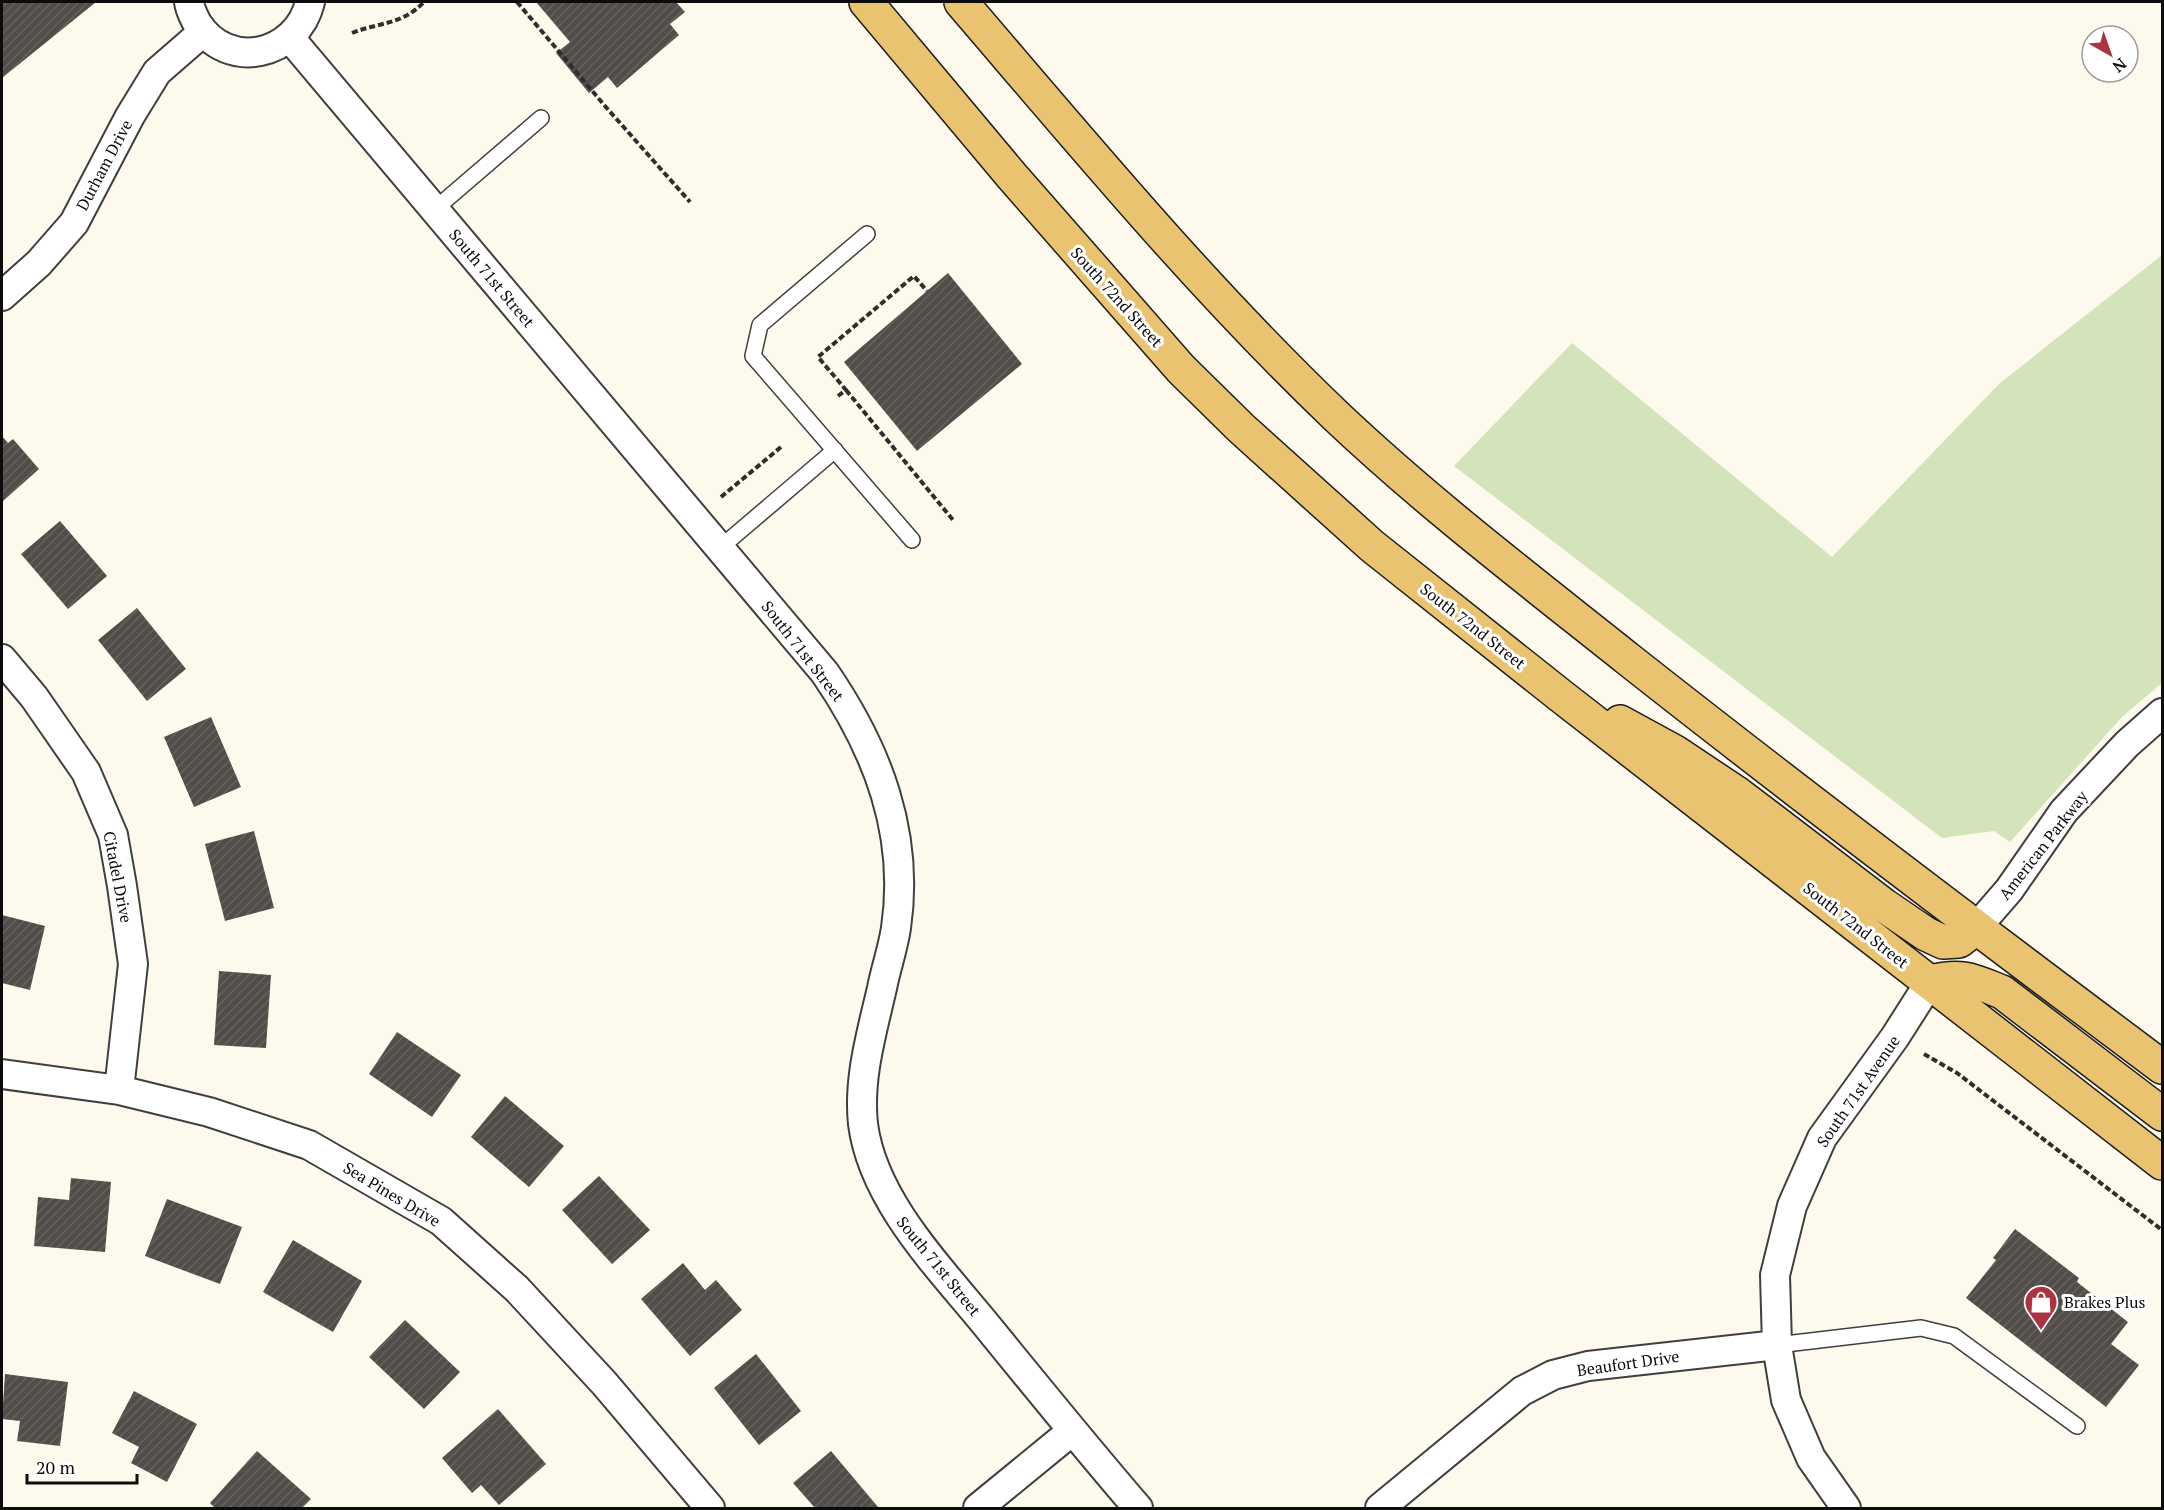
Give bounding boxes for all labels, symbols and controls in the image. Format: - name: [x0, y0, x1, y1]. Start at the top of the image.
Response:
- north arrow: [2080, 24, 2140, 84]
- text: N: [2108, 53, 2131, 78]
- street label: Durham Drive: [71, 116, 137, 214]
- street label: South 71st Street: [444, 224, 540, 332]
- street label: South 72nd Street: [1066, 242, 1168, 352]
- street label: South 72nd Street: [1416, 578, 1530, 674]
- street label: South 71st Street: [757, 596, 849, 706]
- street label: American Parkway: [1994, 785, 2093, 904]
- street label: Citadel Drive: [98, 829, 138, 925]
- street label: South 72nd Street: [1799, 877, 1913, 973]
- street label: South 71st Avenue: [1811, 1031, 1905, 1151]
- street label: Sea Pines Drive: [339, 1156, 445, 1232]
- street label: South 71st Street: [892, 1212, 986, 1320]
- shop icon: Brakes Plus: [2023, 1284, 2059, 1331]
- place label: Brakes Plus: [2064, 1291, 2146, 1313]
- street label: Beaufort Drive: [1575, 1345, 1681, 1381]
- scale bar: [27, 1447, 136, 1485]
- text: 20 m: [36, 1455, 76, 1479]

